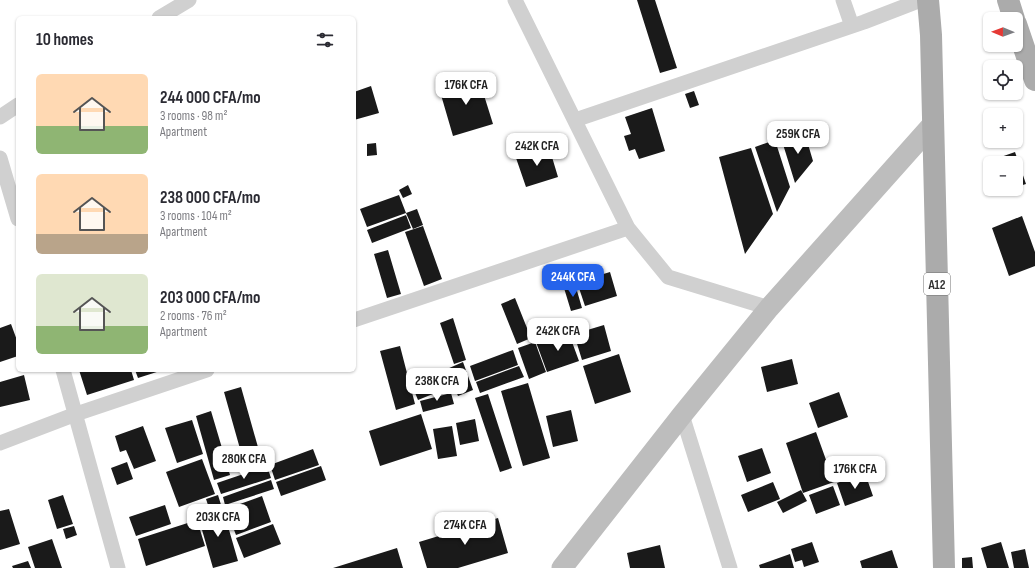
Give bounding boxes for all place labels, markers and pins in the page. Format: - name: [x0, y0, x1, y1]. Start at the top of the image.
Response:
- pin: 176K CFA: [425, 72, 507, 106]
- pin: 259K CFA: [757, 121, 839, 155]
- pin: 242K CFA: [496, 133, 578, 167]
- pin: 244K CFA: [532, 264, 614, 298]
- pin: 242K CFA: [517, 318, 599, 352]
- pin: 238K CFA: [396, 368, 478, 402]
- pin: 280K CFA: [203, 446, 285, 480]
- pin: 176K CFA: [814, 456, 896, 490]
- pin: 203K CFA: [177, 504, 259, 538]
- pin: 274K CFA: [424, 512, 506, 546]

